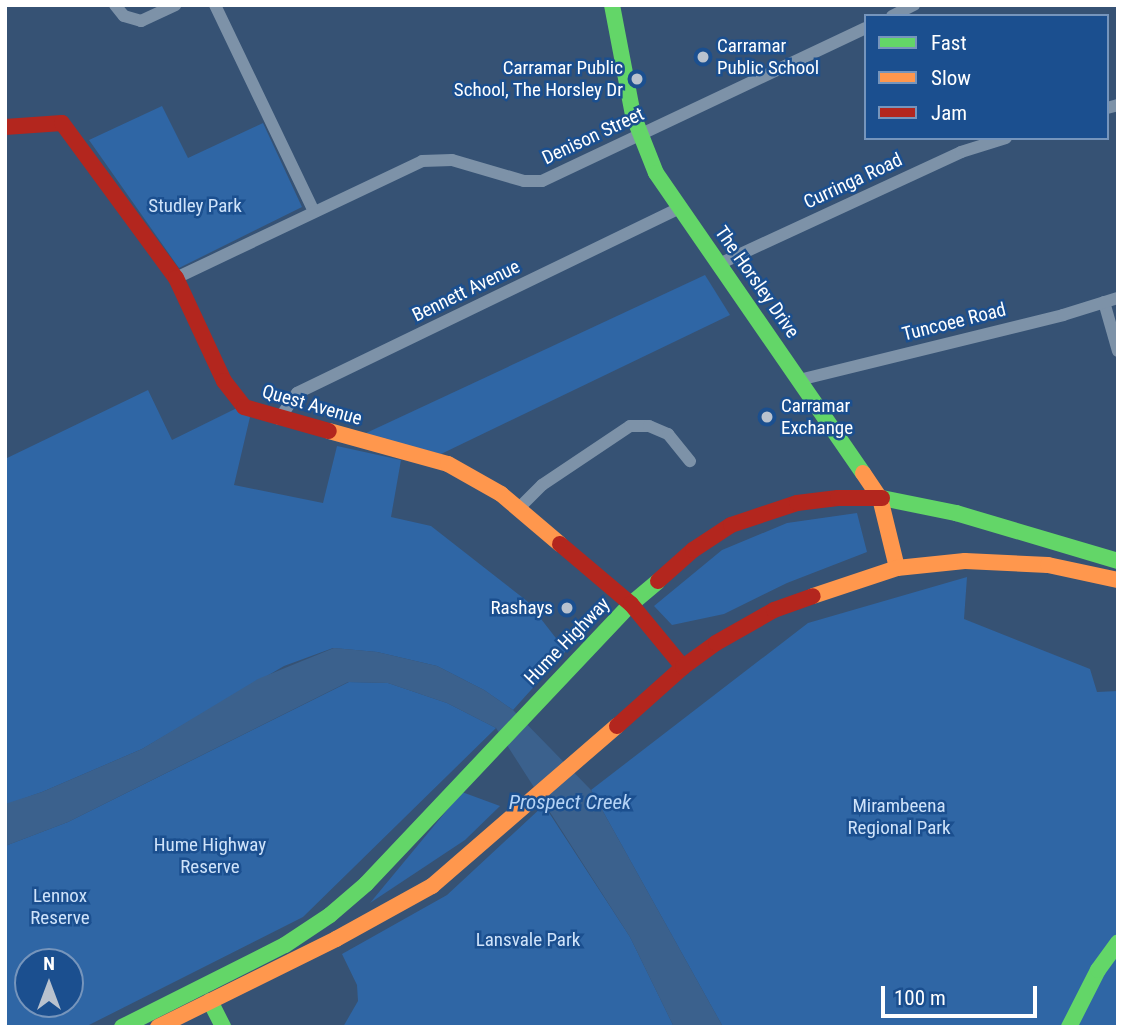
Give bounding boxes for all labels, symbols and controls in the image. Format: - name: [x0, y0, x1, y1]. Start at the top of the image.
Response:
- legend: [864, 14, 1109, 140]
- text: Fast: [931, 31, 967, 55]
- place label: Carramar Public School: [717, 35, 819, 79]
- marker: Carramar Public School: [695, 49, 711, 65]
- place label: Carramar Public School, The Horsley Dr: [454, 57, 623, 101]
- text: Slow: [931, 66, 971, 90]
- marker: Carramar Public School, The Horsley Dr: [629, 71, 645, 87]
- text: Jam: [931, 101, 967, 125]
- street label: Denison Street: [539, 103, 647, 169]
- street label: Curringa Road: [800, 148, 906, 214]
- park label: Studley Park: [148, 195, 242, 217]
- street label: The Horsley Drive: [710, 222, 804, 342]
- street label: Bennett Avenue: [408, 255, 524, 327]
- street label: Tuncoee Road: [900, 298, 1008, 346]
- street label: Quest Avenue: [259, 380, 365, 430]
- place label: Carramar Exchange: [781, 395, 853, 439]
- marker: Carramar Exchange: [759, 409, 775, 425]
- street label: Hume Highway: [520, 593, 614, 689]
- place label: Rashays: [490, 597, 553, 619]
- marker: Rashays: [559, 600, 575, 616]
- water label: Prospect Creek: [509, 789, 631, 815]
- park label: Mirambeena Regional Park: [847, 795, 951, 839]
- park label: Hume Highway Reserve: [154, 834, 266, 878]
- park label: Lennox Reserve: [30, 885, 90, 929]
- park label: Lansvale Park: [476, 929, 580, 951]
- north arrow: [14, 948, 84, 1018]
- text: N: [43, 952, 55, 975]
- scale bar: [885, 972, 1041, 1016]
- text: 100 m: [894, 986, 946, 1010]

